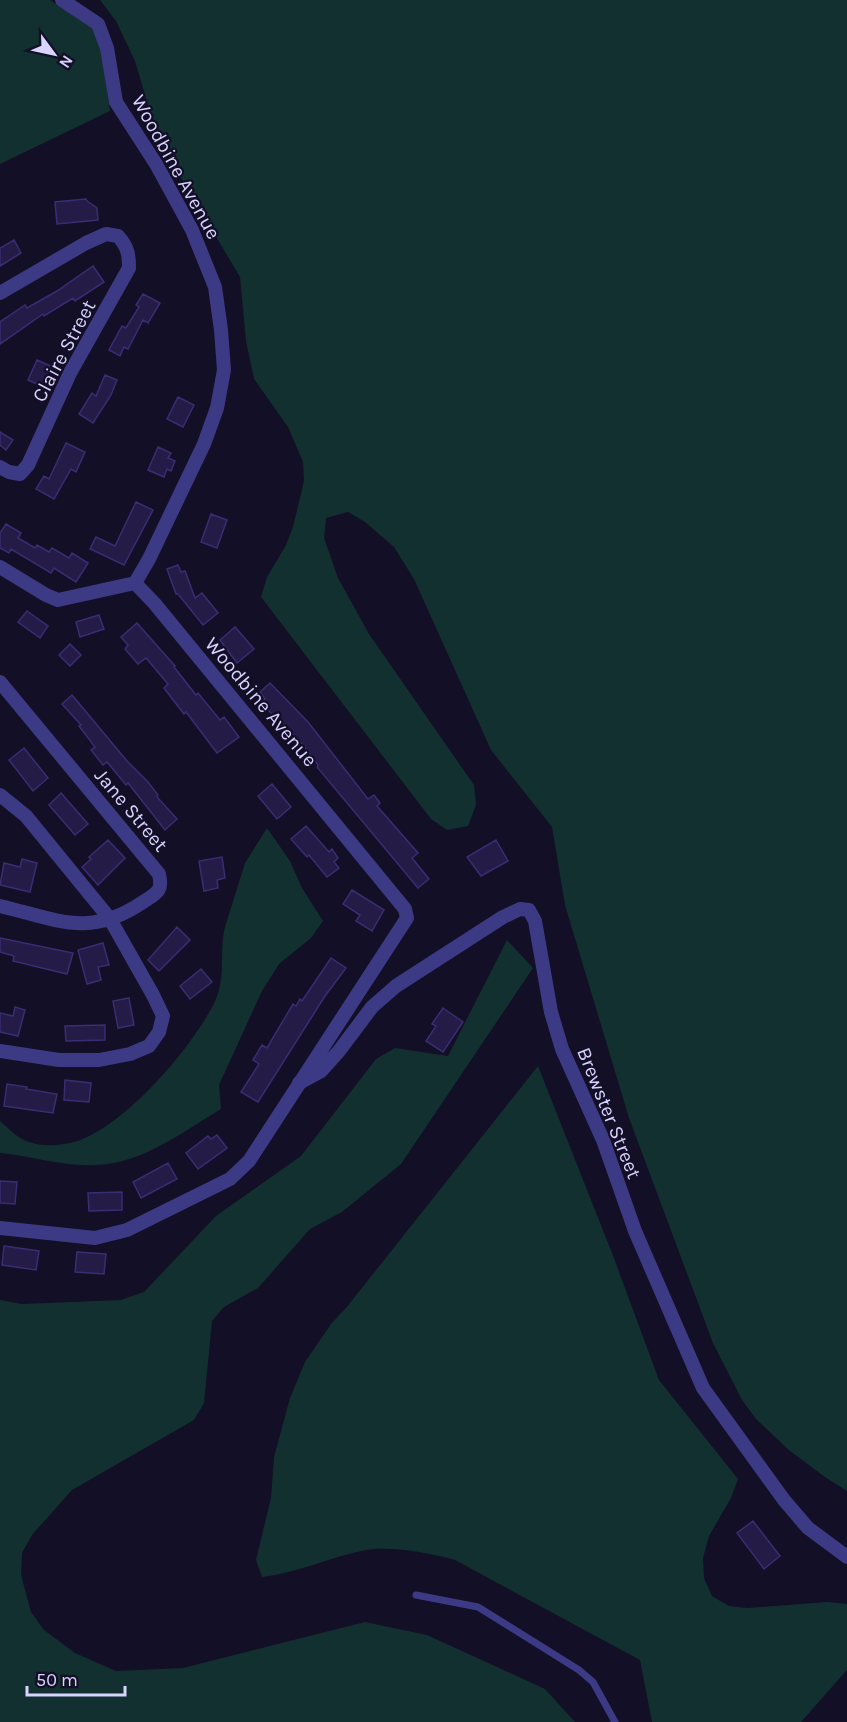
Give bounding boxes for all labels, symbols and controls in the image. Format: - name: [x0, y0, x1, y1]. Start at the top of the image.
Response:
- north arrow: [24, 24, 84, 84]
- text: N: [55, 52, 77, 72]
- street label: Woodbine Avenue: [127, 91, 225, 243]
- street label: Claire Street: [28, 296, 101, 406]
- street label: Woodbine Avenue: [200, 633, 322, 771]
- street label: Jane Street: [90, 764, 173, 856]
- street label: Brewster Street: [572, 1044, 646, 1182]
- scale bar: [27, 1659, 124, 1697]
- text: 50 m: [36, 1669, 78, 1691]

